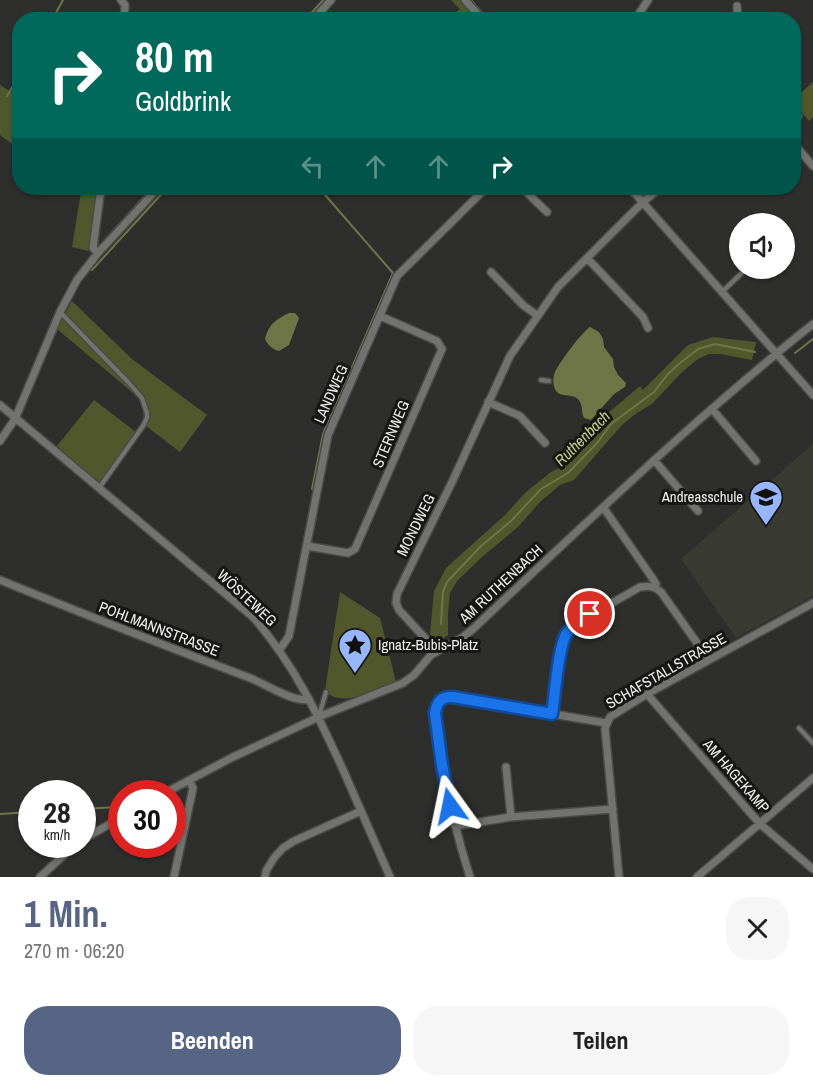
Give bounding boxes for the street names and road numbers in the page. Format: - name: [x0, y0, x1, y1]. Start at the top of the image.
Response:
- street label: LANDWEG: [308, 361, 353, 426]
- street label: STERNWEG: [367, 397, 414, 471]
- street label: MONDWEG: [391, 490, 440, 559]
- street label: AM RUTHENBACH: [454, 539, 547, 629]
- street label: WÖSTEWEG: [213, 565, 282, 631]
- street label: POHLMANNSTRASSE: [96, 596, 222, 661]
- street label: SCHAFSTALLSTRASSE: [602, 628, 730, 714]
- street label: AM HAGEKAMP: [698, 733, 774, 817]

